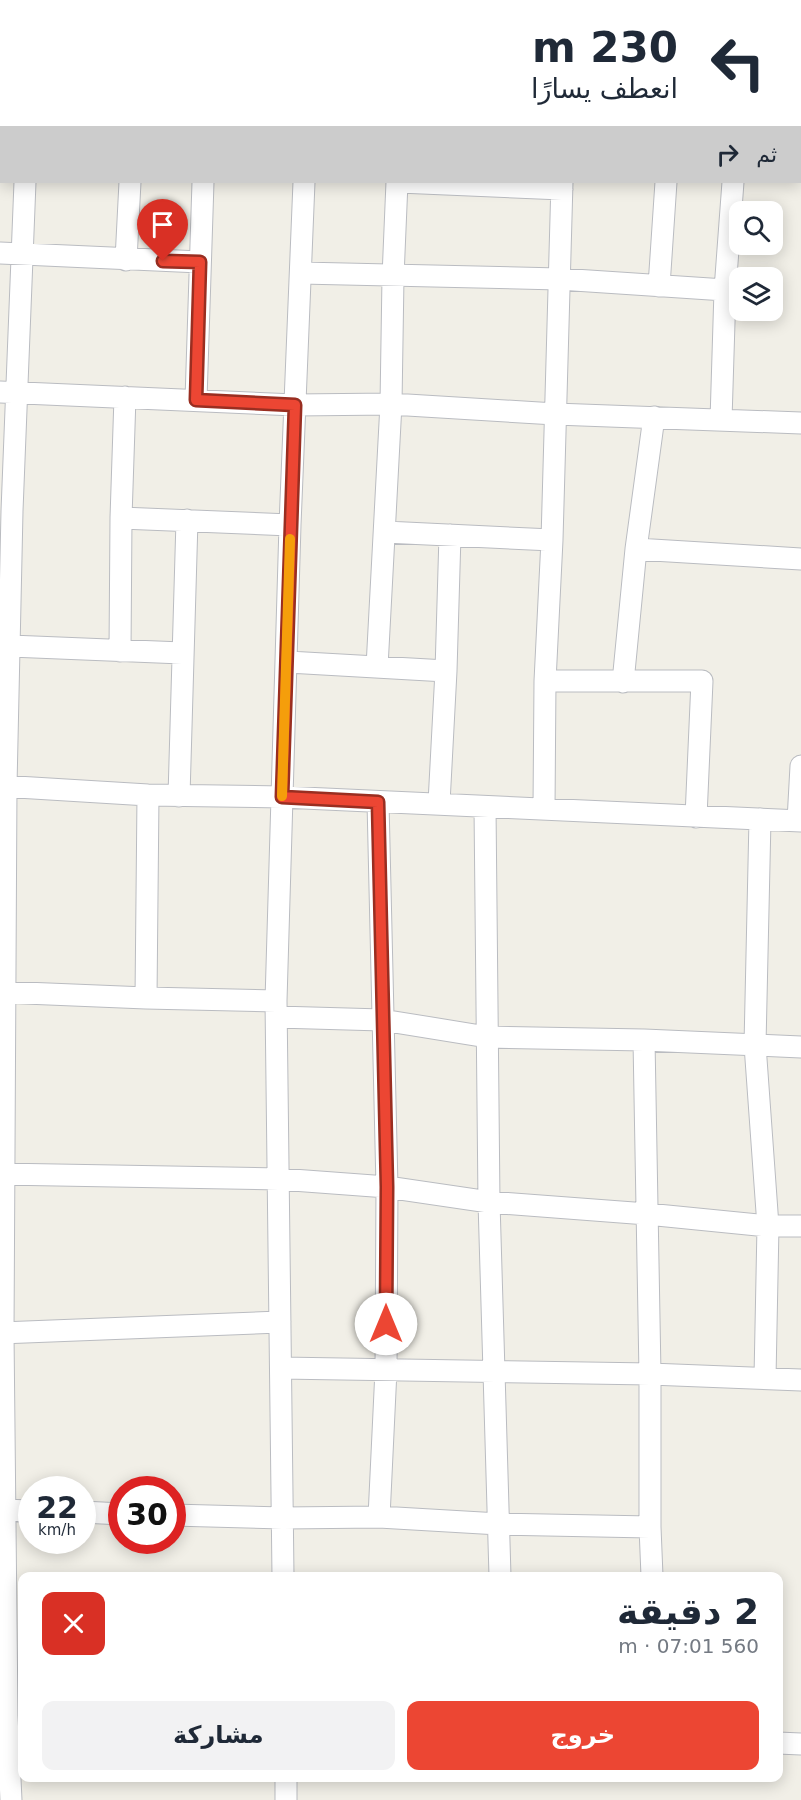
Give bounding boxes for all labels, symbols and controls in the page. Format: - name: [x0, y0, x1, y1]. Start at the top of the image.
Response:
- text: 230 m: [532, 23, 678, 72]
- icon: left: [699, 24, 777, 102]
- text: انعطف يسارًا: [531, 73, 678, 104]
- icon: right: [711, 138, 744, 171]
- text: ثم: [756, 142, 777, 167]
- pin: [137, 199, 188, 261]
- map controls: [729, 201, 783, 321]
- button: search: [729, 201, 783, 255]
- icon: arrive: [146, 208, 179, 241]
- button: layers: [729, 267, 783, 321]
- position arrow: [354, 1292, 418, 1356]
- speed limit sign: 30: [108, 1476, 186, 1554]
- text: 22: [36, 1490, 78, 1525]
- text: km/h: [38, 1521, 76, 1539]
- text: 2 دقيقة: [617, 1591, 759, 1632]
- button: close: [42, 1592, 105, 1655]
- text: 560 m · 07:01: [618, 1634, 759, 1658]
- button: مشاركة: [42, 1701, 395, 1770]
- button: خروج: [407, 1701, 759, 1770]

